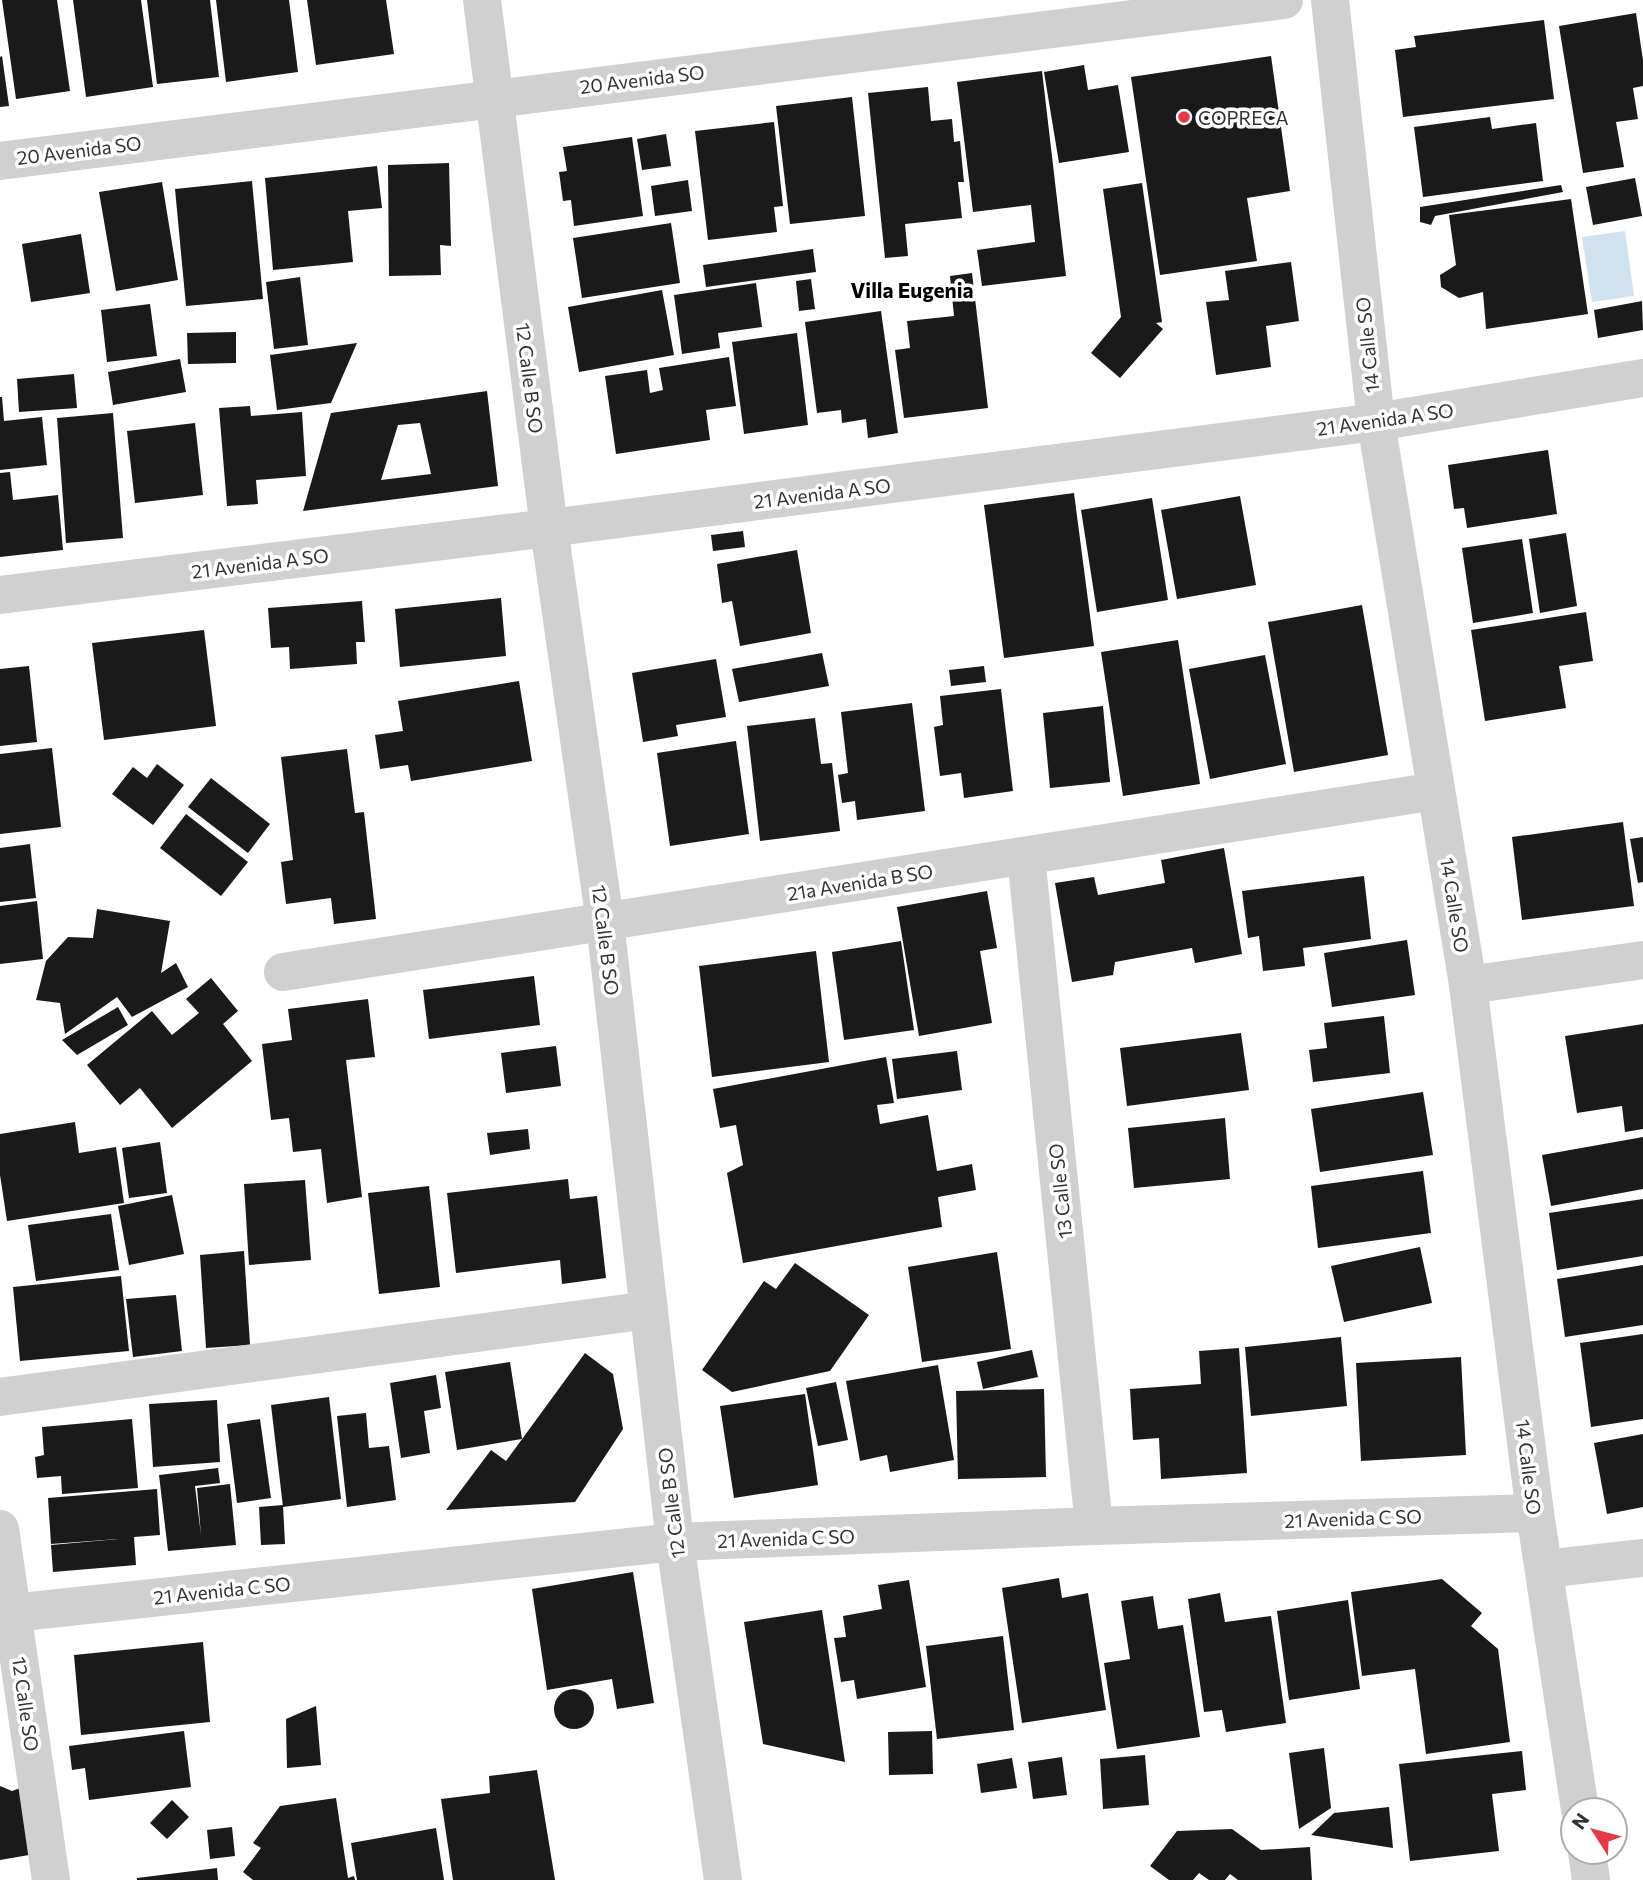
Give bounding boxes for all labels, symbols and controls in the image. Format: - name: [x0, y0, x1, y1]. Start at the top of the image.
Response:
- street label: 20 Avenida SO: [578, 60, 706, 98]
- place label: COPRECA: [1198, 106, 1289, 129]
- marker: COPRECA: [1176, 109, 1192, 125]
- street label: 20 Avenida SO: [15, 131, 143, 169]
- district label: Villa Eugenia: [850, 277, 974, 302]
- street label: 14 Calle SO: [1351, 296, 1383, 394]
- street label: 12 Calle B SO: [512, 321, 548, 435]
- street label: 21 Avenida A SO: [1315, 398, 1455, 440]
- street label: 21 Avenida A SO: [752, 473, 892, 513]
- street label: 21 Avenida A SO: [190, 543, 330, 583]
- street label: 14 Calle SO: [1436, 856, 1474, 954]
- street label: 21a Avenida B SO: [786, 859, 934, 905]
- street label: 12 Calle B SO: [588, 883, 624, 997]
- street label: 13 Calle SO: [1044, 1142, 1076, 1240]
- street label: 14 Calle SO: [1512, 1418, 1546, 1516]
- street label: 12 Calle B SO: [653, 1446, 689, 1560]
- street label: 21 Avenida C SO: [1284, 1504, 1422, 1532]
- street label: 21 Avenida C SO: [717, 1524, 855, 1552]
- street label: 21 Avenida C SO: [152, 1571, 292, 1609]
- street label: 12 Calle SO: [8, 1655, 44, 1753]
- north arrow: [1559, 1796, 1629, 1866]
- text: N: [1566, 1808, 1593, 1833]

